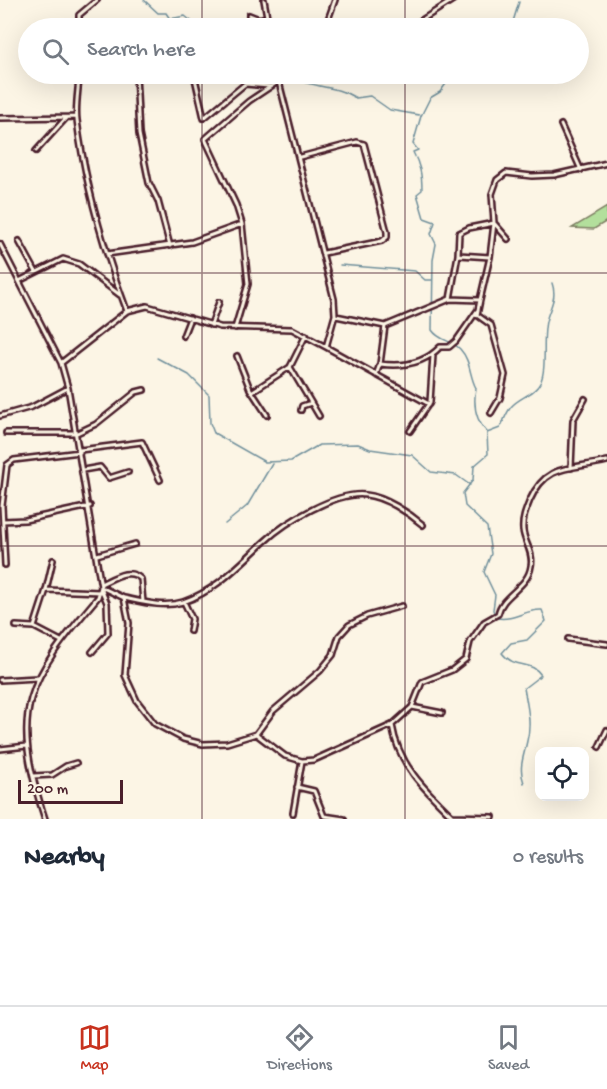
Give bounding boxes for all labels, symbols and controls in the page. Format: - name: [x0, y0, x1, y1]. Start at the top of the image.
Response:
- search box: [18, 18, 589, 84]
- icon: search: [39, 35, 72, 68]
- text: Search here: [87, 38, 195, 64]
- map controls: [535, 747, 589, 801]
- button: locate: [535, 747, 589, 801]
- scale bar: [18, 777, 123, 804]
- text: 200 m: [27, 781, 68, 800]
- text: Nearby: [24, 843, 105, 874]
- text: 0 results: [513, 847, 583, 870]
- tab: Map: [78, 1021, 111, 1076]
- tab: Directions: [267, 1021, 332, 1076]
- tab: Saved: [488, 1021, 529, 1076]

